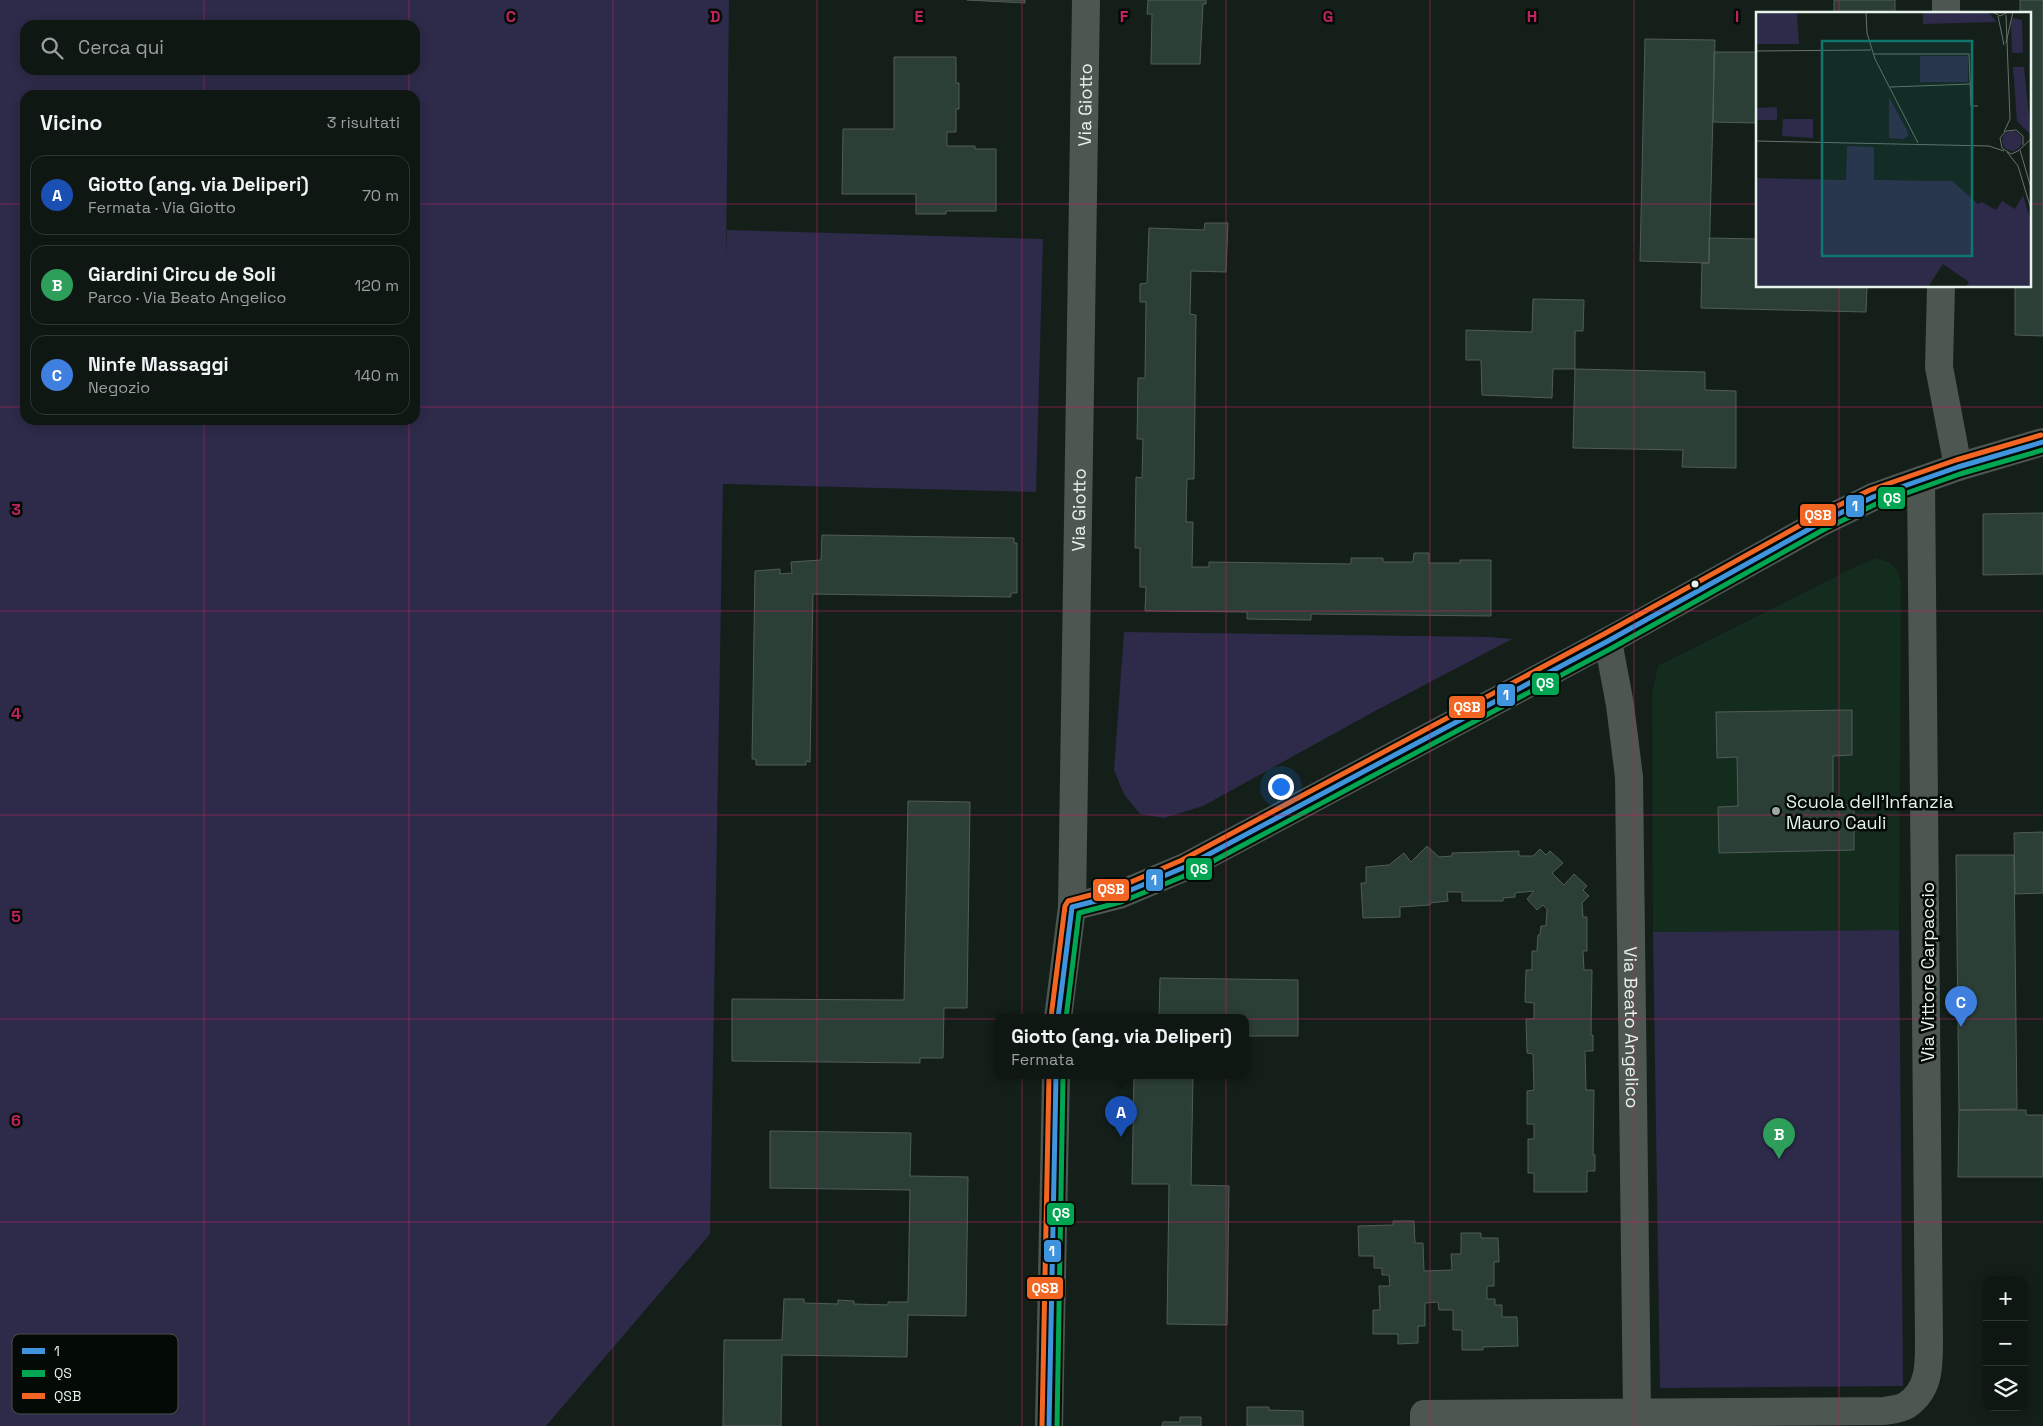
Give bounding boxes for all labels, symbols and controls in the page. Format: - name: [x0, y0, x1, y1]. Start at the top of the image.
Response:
- text: C: [506, 6, 516, 27]
- text: D: [710, 6, 720, 27]
- text: E: [915, 6, 924, 27]
- text: F: [1120, 6, 1129, 27]
- text: G: [1323, 6, 1333, 27]
- text: H: [1527, 6, 1537, 27]
- text: I: [1735, 6, 1739, 27]
- inset map: [1756, 12, 2030, 288]
- search box: [20, 20, 420, 75]
- icon: search: [38, 34, 66, 62]
- text: Cerca qui: [78, 35, 164, 60]
- street label: Via Giotto: [1072, 63, 1097, 147]
- text: Vicino: [40, 109, 102, 136]
- text: 3 risultati: [327, 112, 400, 133]
- text: Giotto (ang. via Deliperi): [88, 172, 309, 197]
- text: A: [52, 185, 62, 206]
- text: 70 m: [362, 185, 399, 206]
- text: Fermata · Via Giotto: [88, 197, 236, 218]
- text: Giardini Circu de Soli: [88, 262, 276, 287]
- text: B: [52, 275, 62, 296]
- text: 120 m: [355, 275, 399, 296]
- text: Parco · Via Beato Angelico: [88, 287, 287, 308]
- text: Ninfe Massaggi: [88, 352, 229, 377]
- text: C: [52, 365, 62, 386]
- text: 140 m: [354, 365, 399, 386]
- text: Negozio: [88, 377, 150, 398]
- street label: Via Giotto: [1066, 468, 1090, 552]
- line badge: QS: [1877, 486, 1906, 510]
- text: QS: [1883, 489, 1901, 507]
- line badge: 1: [1845, 494, 1865, 518]
- text: 1: [1852, 497, 1858, 515]
- text: 3: [11, 499, 21, 520]
- line badge: QSB: [1799, 503, 1837, 527]
- text: QSB: [1804, 506, 1832, 524]
- unlabelled marker: [1690, 579, 1700, 589]
- line badge: QS: [1531, 672, 1560, 696]
- text: QS: [1536, 674, 1554, 692]
- line badge: 1: [1496, 683, 1516, 707]
- text: 1: [1503, 686, 1509, 704]
- line badge: QSB: [1448, 695, 1486, 719]
- text: QSB: [1453, 698, 1481, 716]
- text: 4: [11, 703, 21, 724]
- your location: [1268, 774, 1294, 800]
- place label: Scuola dell'Infanzia Mauro Cauli: [1786, 790, 1953, 834]
- marker: Scuola dell'Infanzia Mauro Cauli: [1770, 805, 1782, 817]
- line badge: QS: [1185, 857, 1213, 881]
- text: QS: [1190, 860, 1208, 878]
- line badge: 1: [1145, 868, 1164, 892]
- text: 1: [1151, 871, 1157, 889]
- line badge: QSB: [1092, 878, 1130, 902]
- text: QSB: [1097, 880, 1125, 898]
- street label: Via Vittore Carpaccio: [1916, 882, 1939, 1062]
- text: 5: [11, 906, 21, 927]
- street label: Via Beato Angelico: [1620, 946, 1645, 1108]
- pin: C: [1945, 986, 1977, 1027]
- popup: [994, 1014, 1249, 1079]
- text: Giotto (ang. via Deliperi): [1011, 1024, 1232, 1049]
- text: Fermata: [1011, 1049, 1074, 1070]
- pin: A: [1105, 1096, 1137, 1137]
- text: 6: [11, 1110, 21, 1131]
- pin: B: [1763, 1118, 1795, 1159]
- line badge: QS: [1046, 1202, 1075, 1226]
- text: QS: [1052, 1204, 1070, 1222]
- line badge: 1: [1043, 1239, 1062, 1263]
- text: 1: [1049, 1242, 1055, 1260]
- line badge: QSB: [1026, 1276, 1064, 1300]
- map controls: [1983, 1276, 2028, 1411]
- button: +: [1983, 1276, 2028, 1321]
- text: QSB: [1031, 1279, 1059, 1297]
- button: −: [1983, 1321, 2028, 1366]
- legend: [12, 1334, 178, 1414]
- text: 1: [54, 1342, 60, 1360]
- text: QS: [54, 1364, 72, 1382]
- button: layers: [1983, 1366, 2028, 1411]
- text: QSB: [54, 1387, 81, 1405]

